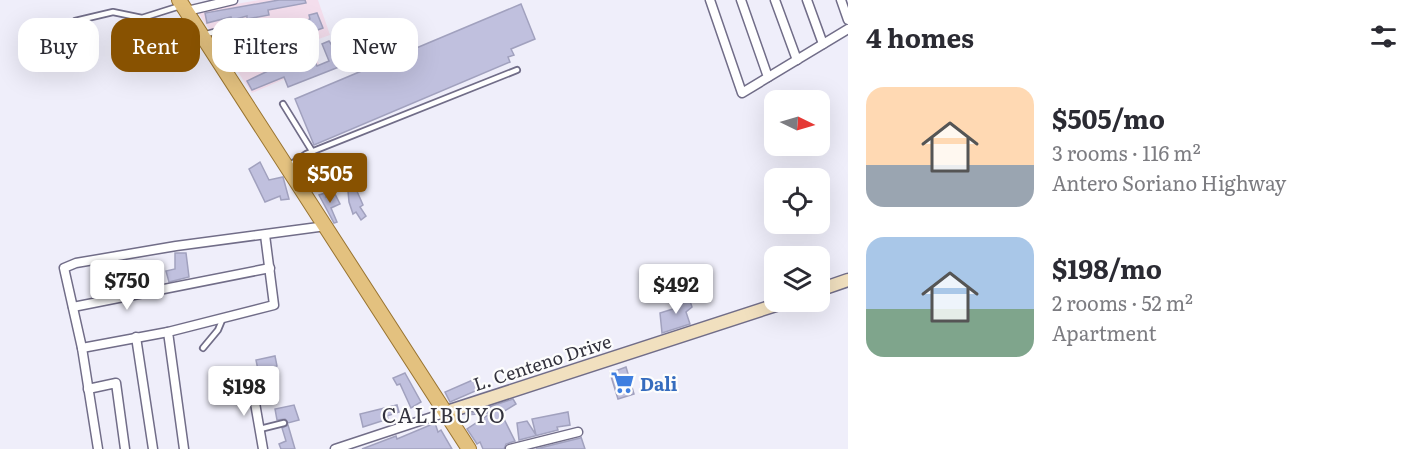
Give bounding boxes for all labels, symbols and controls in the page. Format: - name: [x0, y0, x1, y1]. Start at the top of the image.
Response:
- text: 4 homes: [866, 17, 974, 56]
- chip: Buy: [18, 18, 99, 72]
- chip: Rent: [111, 18, 200, 72]
- chip: Filters: [212, 18, 319, 72]
- chip: New: [331, 18, 418, 72]
- icon: filters: [1367, 20, 1400, 53]
- north arrow: [764, 90, 830, 156]
- map controls: [764, 90, 830, 312]
- text: $505/mo: [1052, 98, 1165, 137]
- icon: home: [914, 111, 986, 183]
- text: 3 rooms · 116 m²: [1052, 137, 1201, 167]
- pin: $505: [294, 153, 366, 204]
- text: $505: [307, 157, 353, 187]
- text: Antero Soriano Highway: [1052, 167, 1286, 197]
- button: locate: [764, 168, 830, 234]
- button: layers: [764, 246, 830, 312]
- text: $198/mo: [1052, 248, 1162, 287]
- pin: $750: [91, 260, 163, 311]
- icon: home: [914, 261, 986, 333]
- text: $750: [104, 264, 150, 294]
- pin: $492: [640, 264, 712, 315]
- text: $492: [653, 268, 699, 298]
- text: 2 rooms · 52 m²: [1052, 287, 1193, 317]
- text: Apartment: [1052, 317, 1157, 347]
- street label: L. Centeno Drive: [469, 327, 615, 397]
- pin: $198: [208, 366, 280, 417]
- text: $198: [222, 370, 266, 400]
- supermarket icon: Dali: [609, 370, 635, 396]
- place label: Dali: [640, 370, 678, 397]
- district label: CALIBUYO: [382, 398, 506, 429]

